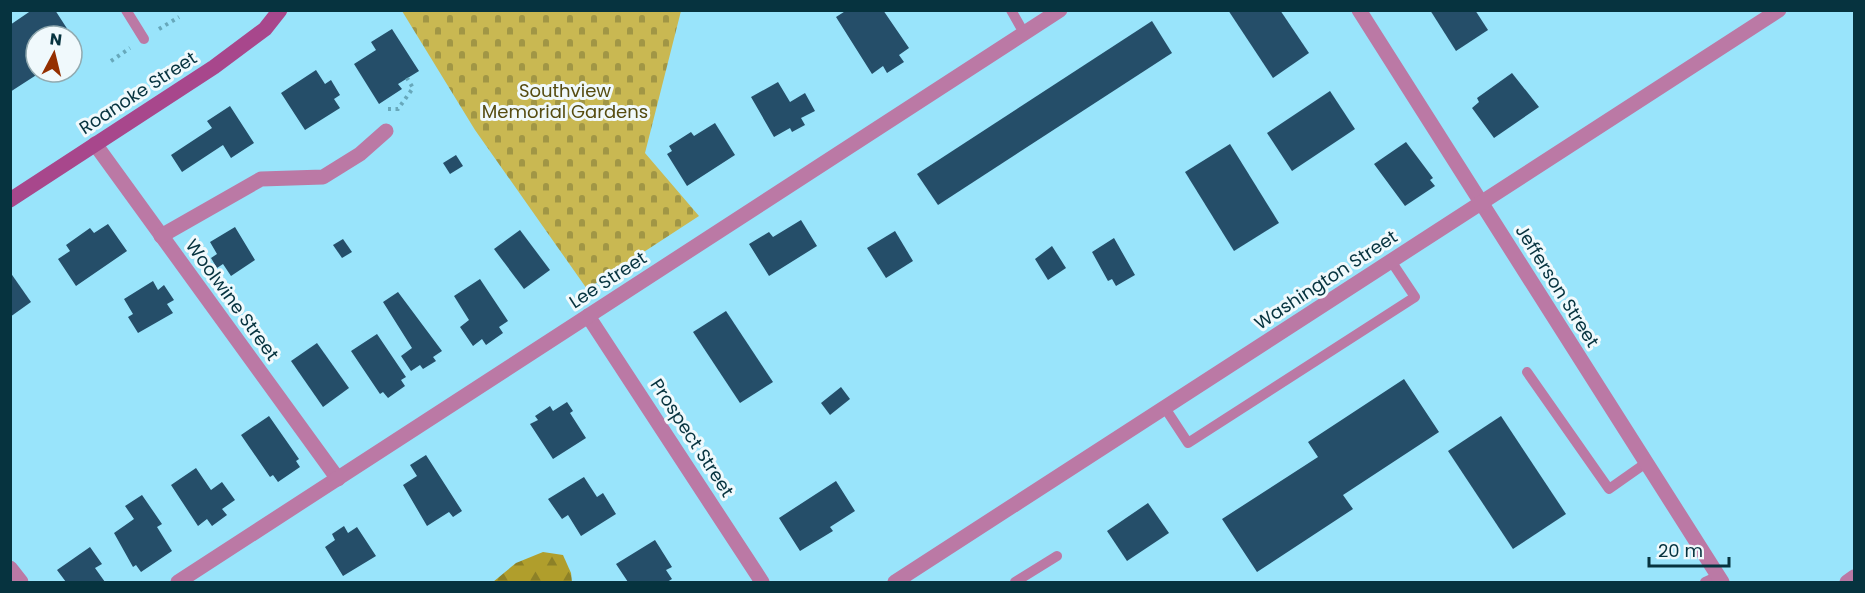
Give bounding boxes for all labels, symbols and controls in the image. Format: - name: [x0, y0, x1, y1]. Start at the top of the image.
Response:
- north arrow: [24, 24, 84, 84]
- text: N: [48, 27, 63, 52]
- street label: Roanoke Street: [74, 45, 201, 140]
- park label: Southview Memorial Gardens: [482, 78, 648, 124]
- street label: Jefferson Street: [1510, 220, 1605, 352]
- street label: Washington Street: [1249, 224, 1402, 335]
- street label: Woolwine Street: [180, 234, 285, 365]
- street label: Lee Street: [564, 245, 651, 314]
- street label: Prospect Street: [645, 374, 740, 502]
- scale bar: [1649, 530, 1728, 568]
- text: 20 m: [1658, 538, 1703, 563]

